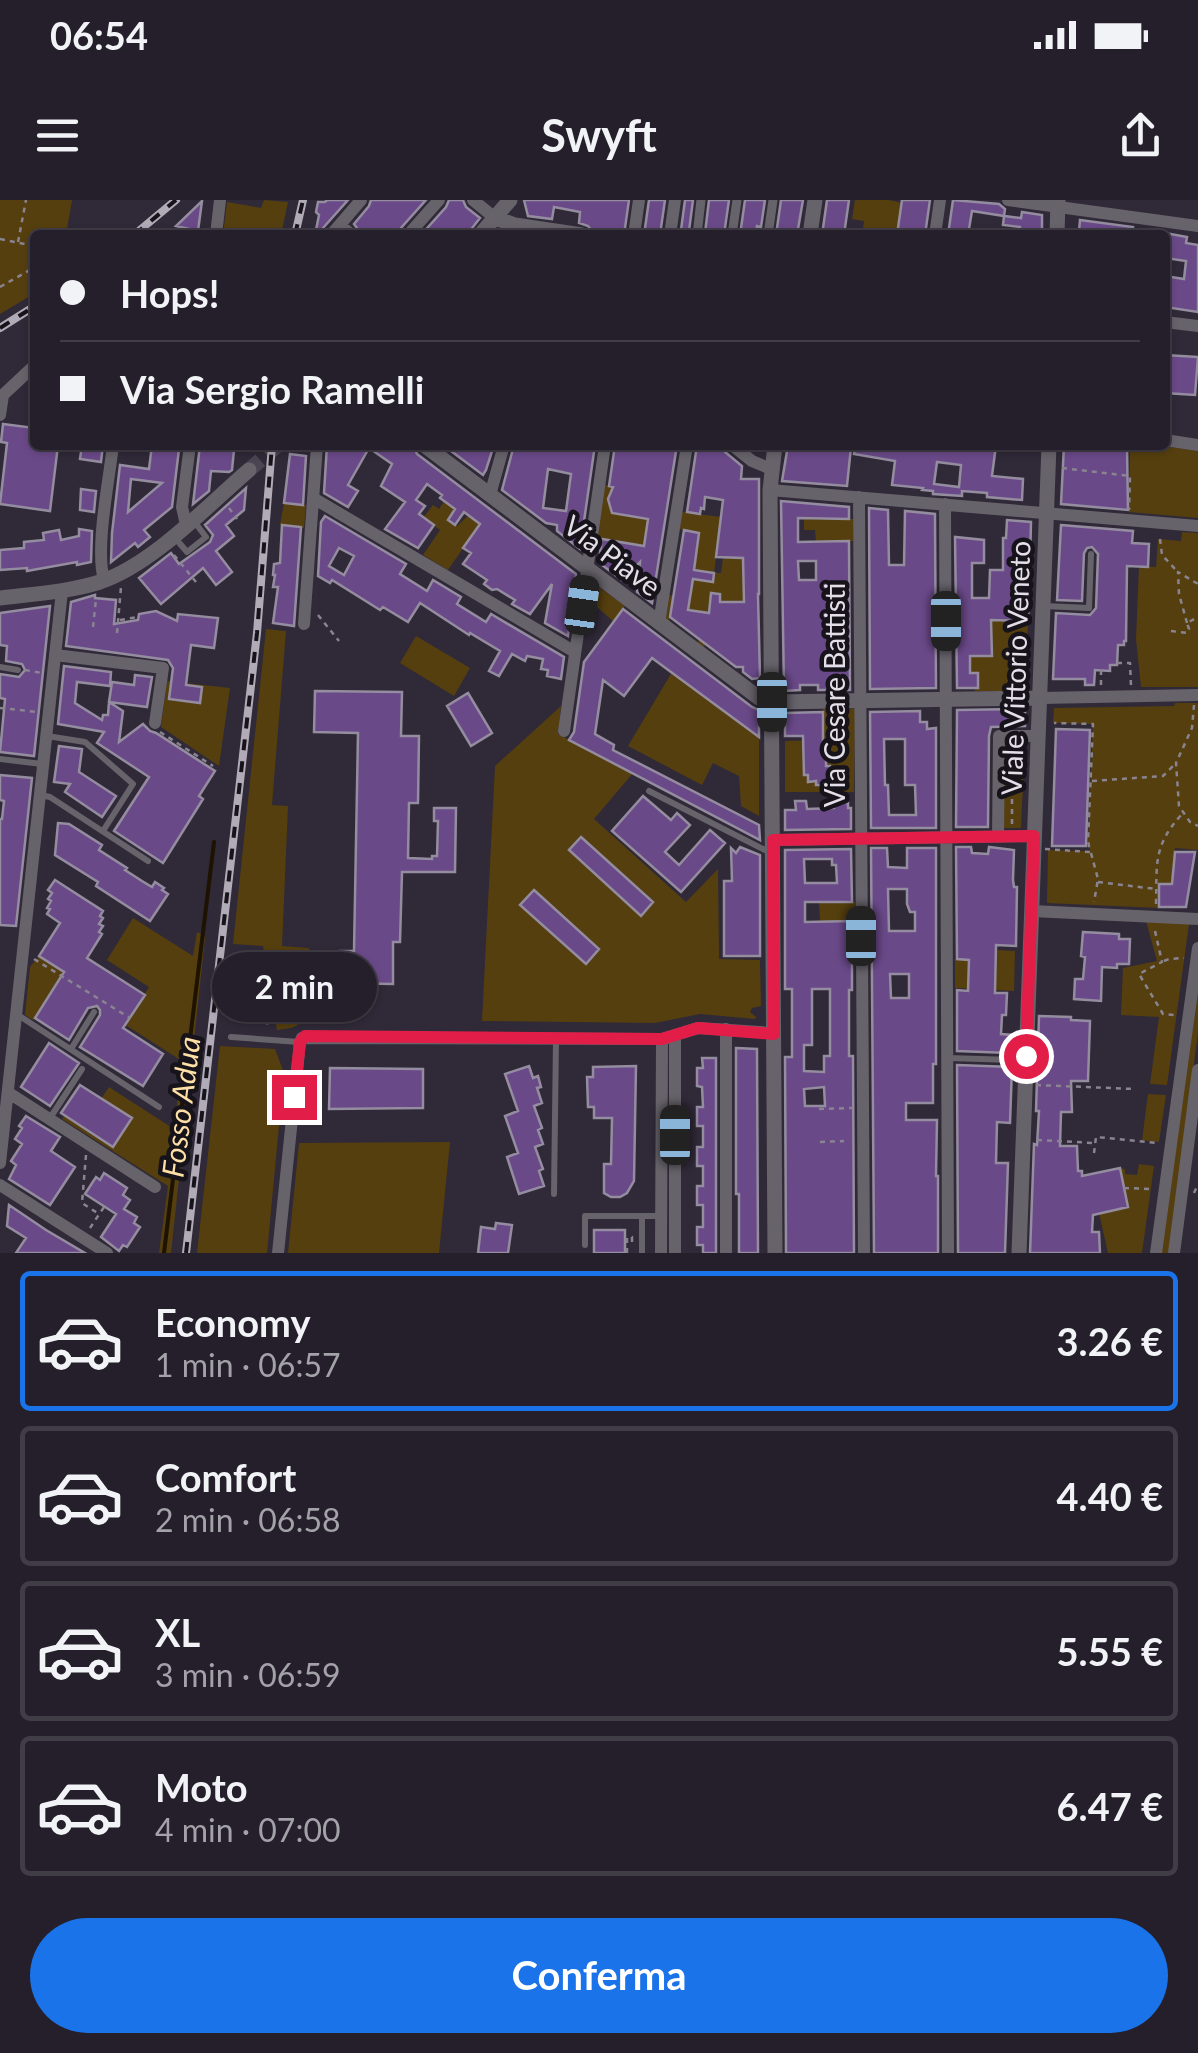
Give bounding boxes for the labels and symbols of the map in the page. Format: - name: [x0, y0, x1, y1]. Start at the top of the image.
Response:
- street label: Via Piave: [557, 508, 668, 603]
- street label: Viale Vittorio Veneto: [994, 540, 1036, 796]
- car: [563, 573, 601, 637]
- street label: Via Cesare Battisti: [817, 583, 851, 807]
- car: [931, 591, 961, 651]
- car: [757, 672, 787, 732]
- car: [846, 906, 876, 966]
- callout: 2 min: [212, 952, 376, 1022]
- water label: Fosso Adua: [154, 1034, 207, 1179]
- route start: [1004, 1034, 1049, 1079]
- route end: [272, 1075, 317, 1120]
- car: [660, 1105, 690, 1165]

